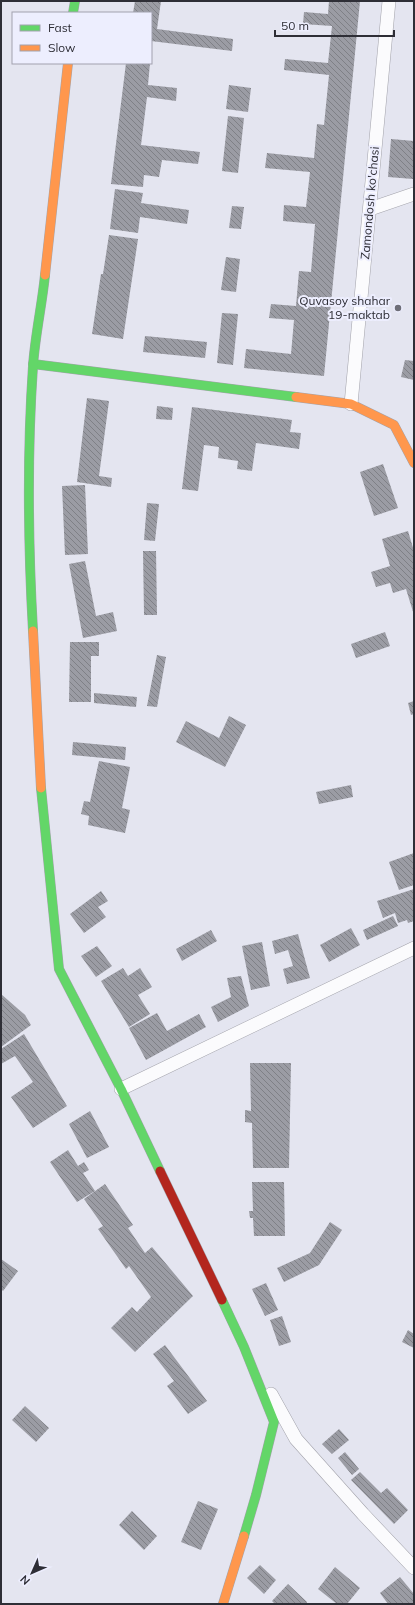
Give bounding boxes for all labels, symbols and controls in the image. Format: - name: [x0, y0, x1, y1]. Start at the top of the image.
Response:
- legend: [12, 12, 152, 64]
- scale bar: [275, 12, 394, 38]
- text: 50 m: [281, 18, 309, 33]
- text: Fast: [48, 20, 72, 35]
- text: Slow: [48, 40, 76, 55]
- street label: Zamondosh ko'chasi: [357, 146, 382, 260]
- place label: Quvasoy shahar 19-maktab: [299, 293, 391, 322]
- marker: Quvasoy shahar 19-maktab: [393, 303, 403, 313]
- north arrow: [12, 1553, 52, 1593]
- text: N: [17, 1572, 33, 1588]

